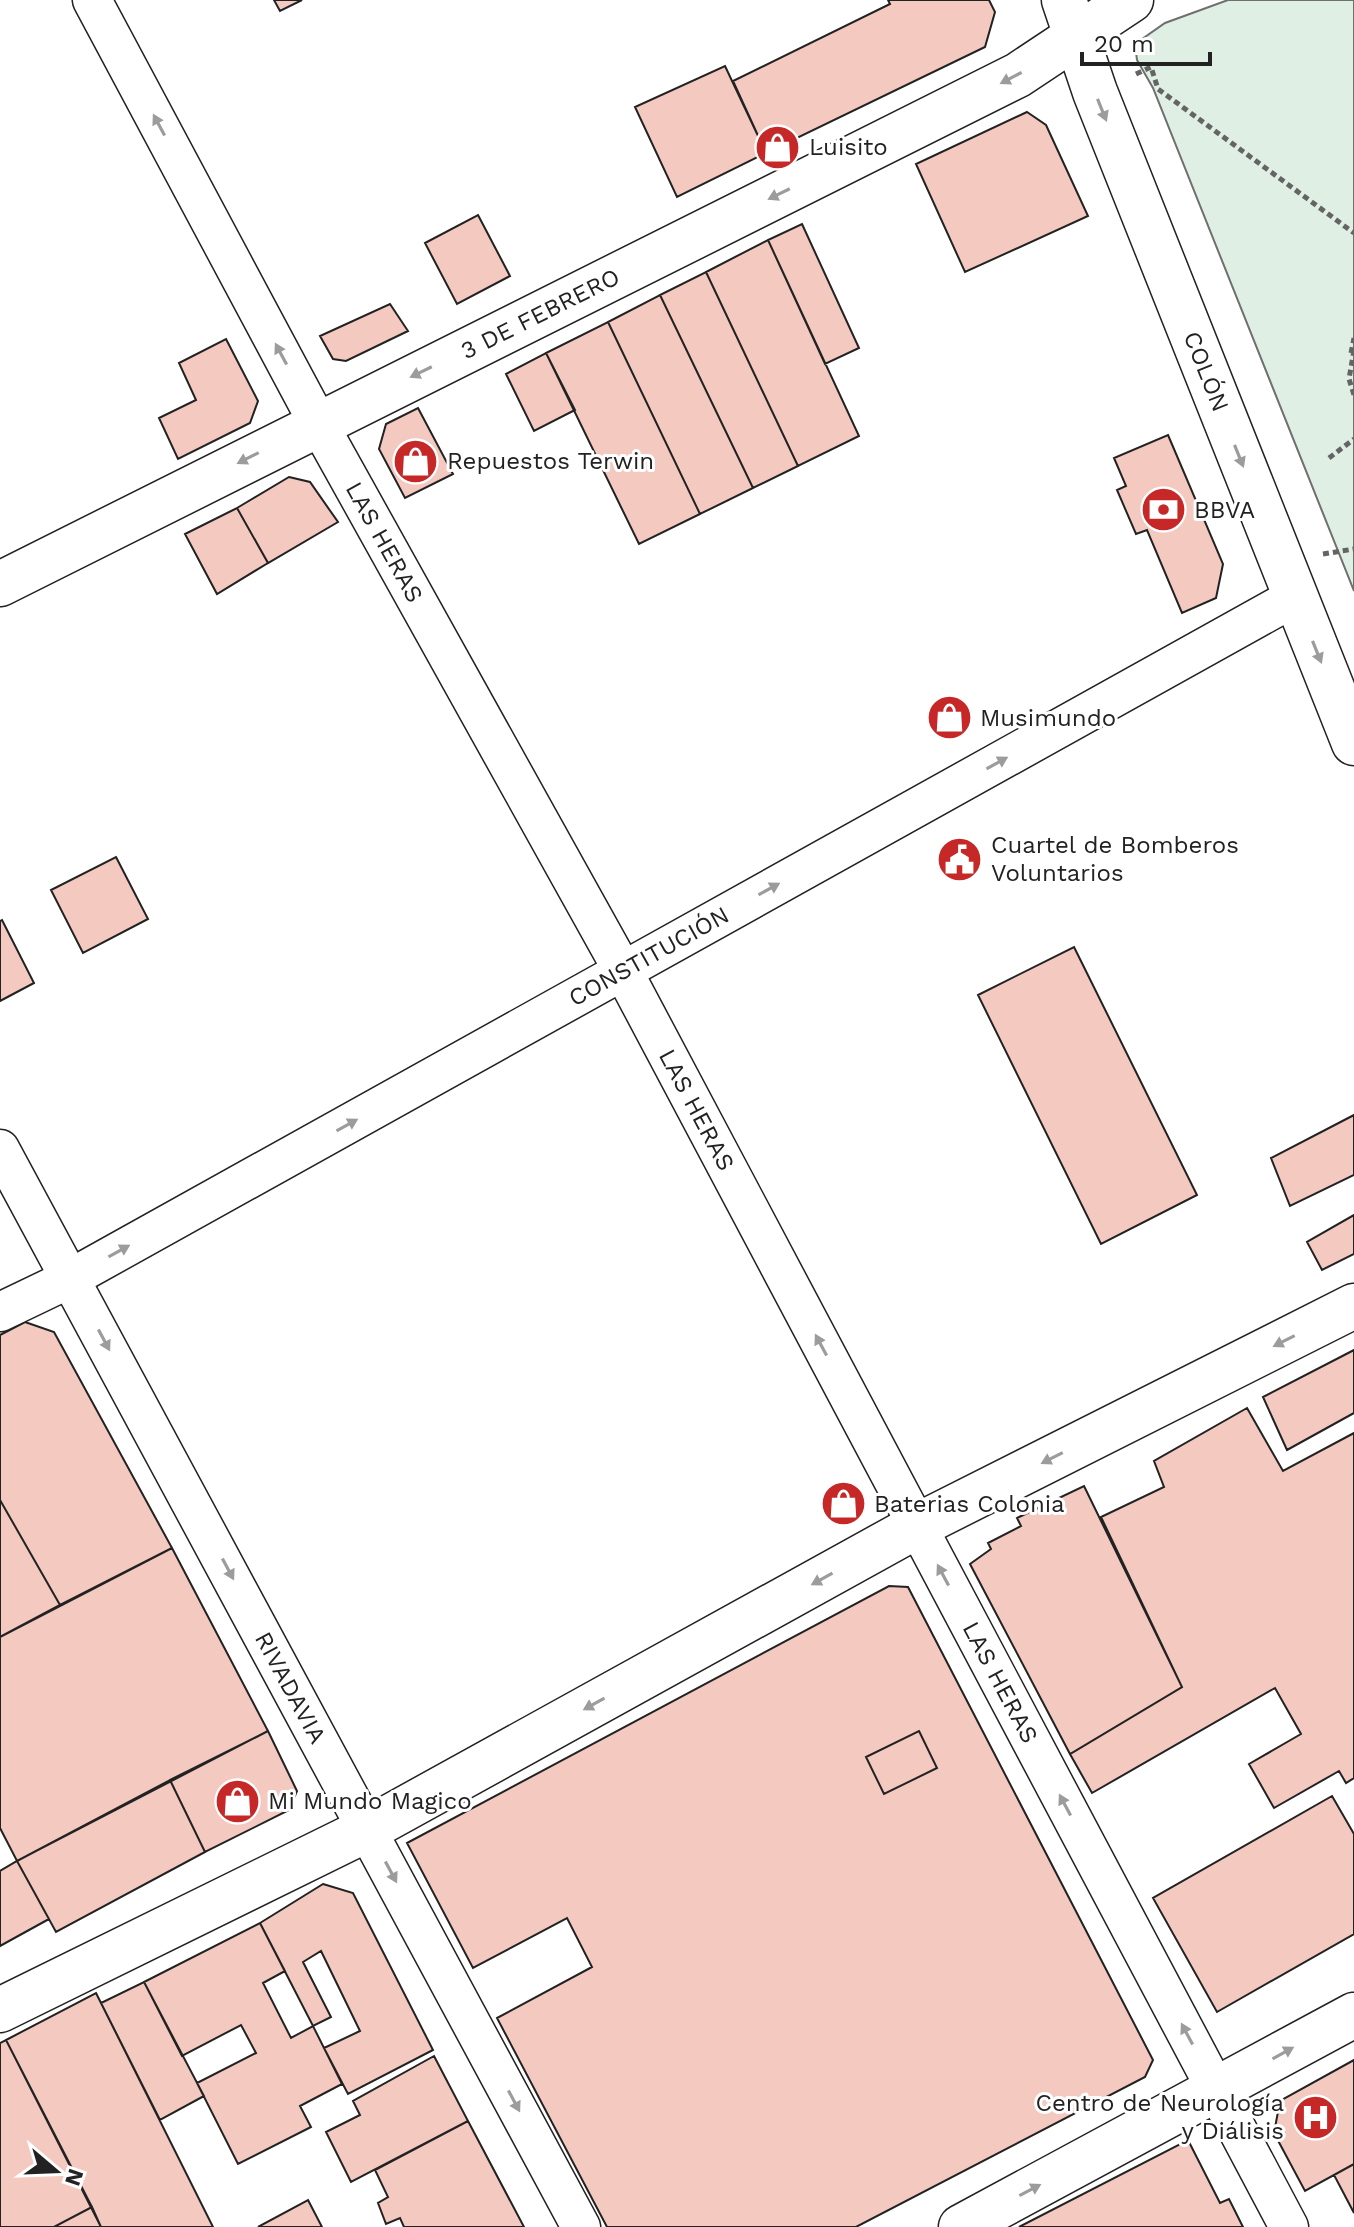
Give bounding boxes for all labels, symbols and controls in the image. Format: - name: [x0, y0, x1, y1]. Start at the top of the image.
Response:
- scale bar: [1082, 16, 1210, 66]
- text: 20 m: [1094, 30, 1154, 58]
- one-way arrow: [1000, 71, 1023, 84]
- one-way arrow: [1096, 98, 1109, 122]
- one-way arrow: [152, 114, 165, 137]
- shop icon: Luisito: [754, 123, 802, 171]
- place label: Luisito: [809, 133, 888, 161]
- one-way arrow: [767, 187, 790, 200]
- street label: 3 DE FEBRERO: [456, 263, 624, 365]
- street label: COLÓN: [1178, 327, 1235, 416]
- one-way arrow: [275, 343, 288, 366]
- one-way arrow: [409, 365, 432, 379]
- shop icon: Repuestos Terwin: [392, 437, 440, 485]
- one-way arrow: [1233, 444, 1246, 468]
- place label: Repuestos Terwin: [447, 447, 654, 475]
- one-way arrow: [237, 452, 260, 465]
- street label: LAS HERAS: [340, 477, 429, 607]
- bank icon: BBVA: [1139, 486, 1187, 534]
- place label: BBVA: [1194, 496, 1255, 524]
- one-way arrow: [1311, 640, 1324, 664]
- shop icon: Musimundo: [925, 694, 973, 742]
- place label: Musimundo: [980, 704, 1116, 732]
- one-way arrow: [985, 756, 1008, 770]
- place label: Cuartel de Bomberos Voluntarios: [991, 831, 1239, 887]
- public building icon: Cuartel de Bomberos Voluntarios: [936, 835, 984, 883]
- one-way arrow: [758, 883, 781, 896]
- street label: CONSTITUCIÓN: [564, 901, 734, 1012]
- street label: LAS HERAS: [653, 1044, 740, 1175]
- one-way arrow: [335, 1118, 358, 1131]
- one-way arrow: [108, 1244, 131, 1258]
- one-way arrow: [98, 1329, 111, 1352]
- one-way arrow: [815, 1334, 828, 1357]
- one-way arrow: [1273, 1335, 1296, 1348]
- one-way arrow: [1041, 1451, 1064, 1465]
- shop icon: Baterias Colonia: [819, 1480, 867, 1528]
- place label: Baterias Colonia: [874, 1490, 1065, 1518]
- one-way arrow: [221, 1558, 234, 1581]
- one-way arrow: [936, 1564, 950, 1586]
- one-way arrow: [810, 1572, 833, 1585]
- street label: LAS HERAS: [957, 1617, 1044, 1748]
- street label: RIVADAVIA: [249, 1627, 332, 1749]
- one-way arrow: [583, 1697, 605, 1711]
- shop icon: Mi Mundo Magico: [213, 1777, 261, 1825]
- place label: Mi Mundo Magico: [268, 1787, 472, 1815]
- one-way arrow: [1058, 1793, 1072, 1816]
- one-way arrow: [384, 1861, 398, 1883]
- one-way arrow: [1180, 2023, 1194, 2045]
- one-way arrow: [1272, 2046, 1294, 2060]
- place label: Centro de Neurología y Diálisis: [1036, 2089, 1284, 2145]
- one-way arrow: [506, 2090, 520, 2112]
- hospital icon: Centro de Neurología y Diálisis: [1291, 2093, 1339, 2141]
- north arrow: [16, 2131, 96, 2211]
- text: N: [60, 2166, 89, 2189]
- one-way arrow: [1018, 2183, 1041, 2197]

